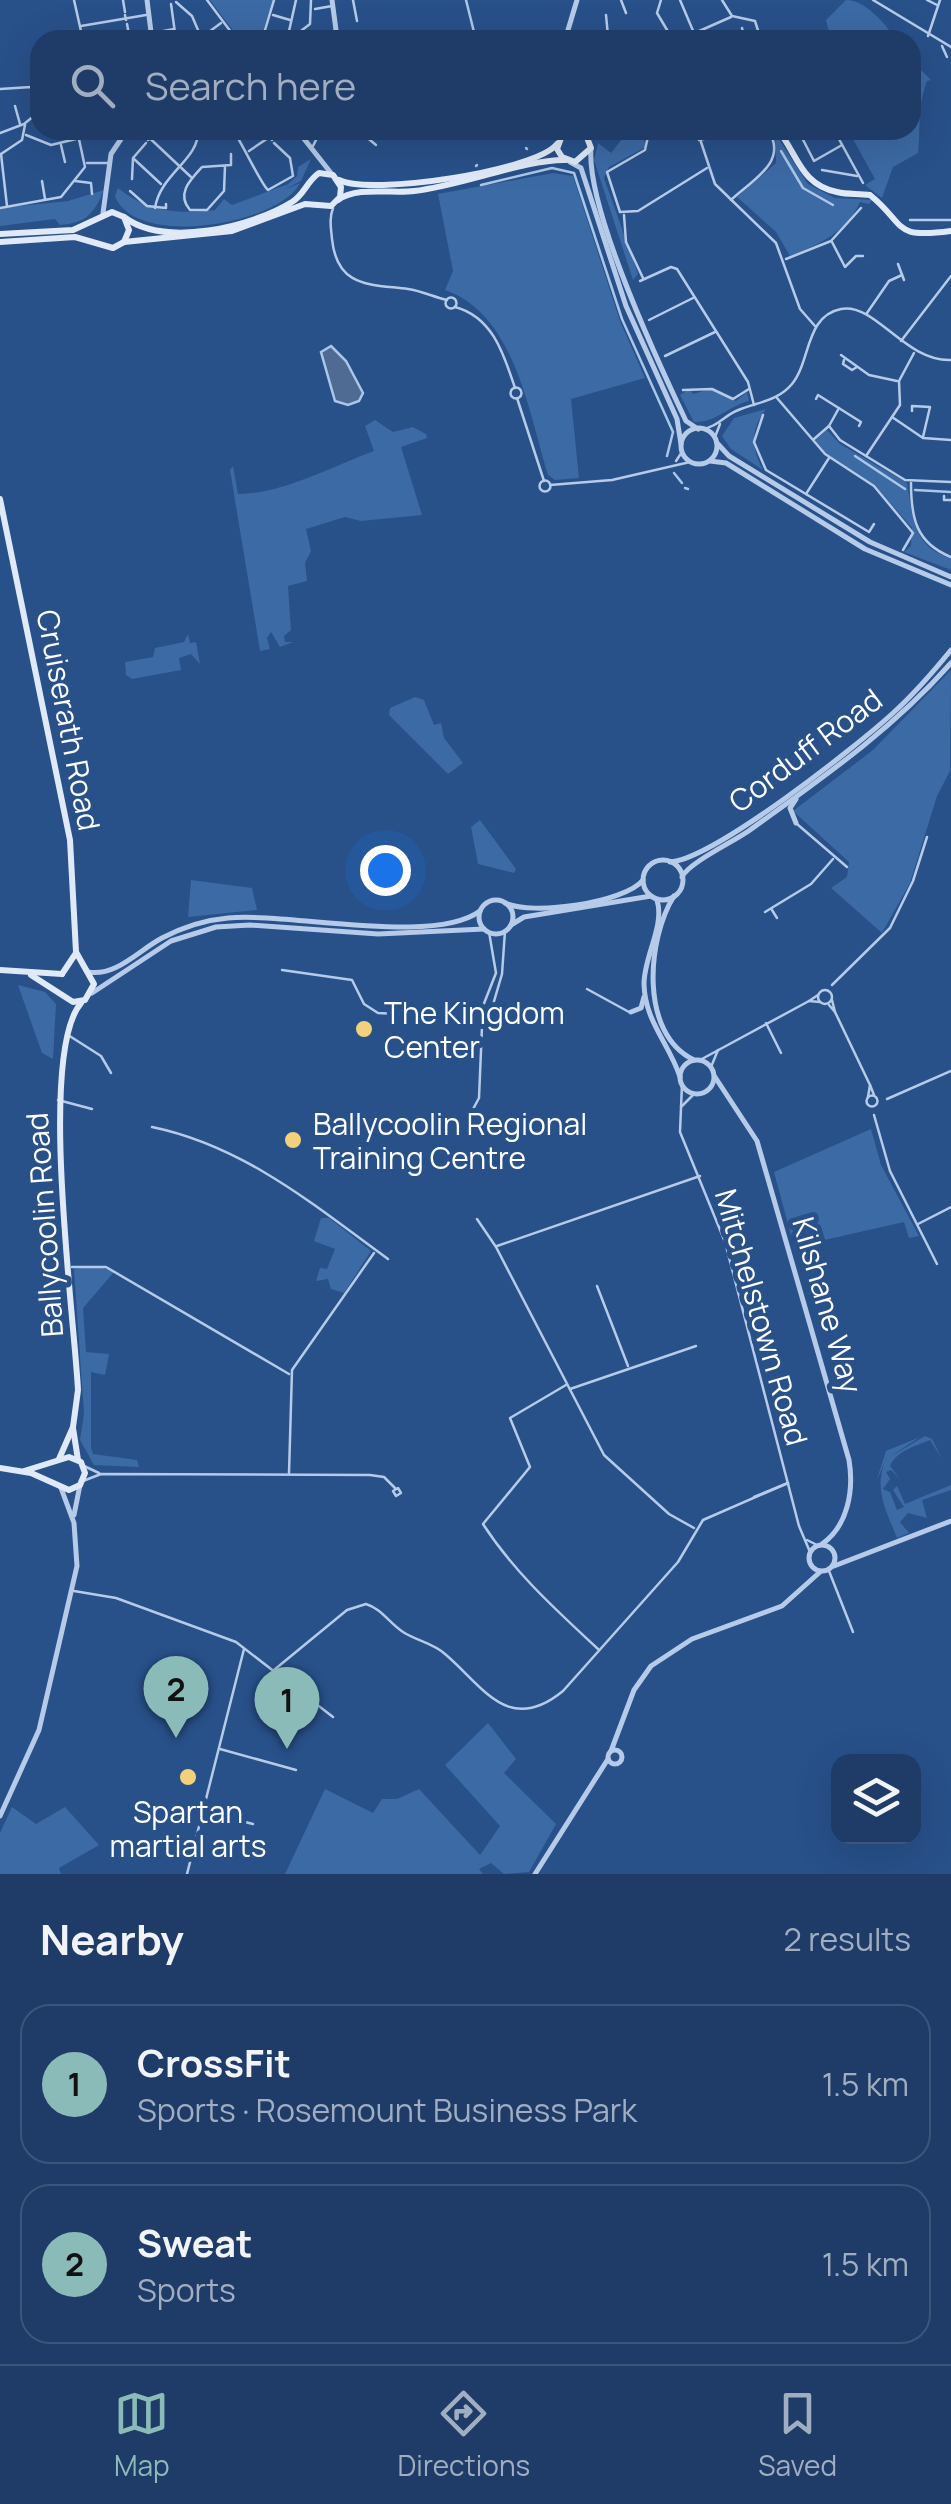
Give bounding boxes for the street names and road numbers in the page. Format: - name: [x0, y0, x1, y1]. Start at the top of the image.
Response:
- street label: Cruiserath Road: [27, 606, 111, 834]
- street label: Corduff Road: [720, 679, 890, 821]
- street label: Ballycoolin Road: [16, 1111, 72, 1339]
- street label: Mitchelstown Road: [706, 1184, 818, 1450]
- street label: Kilshane Way: [783, 1212, 873, 1398]

